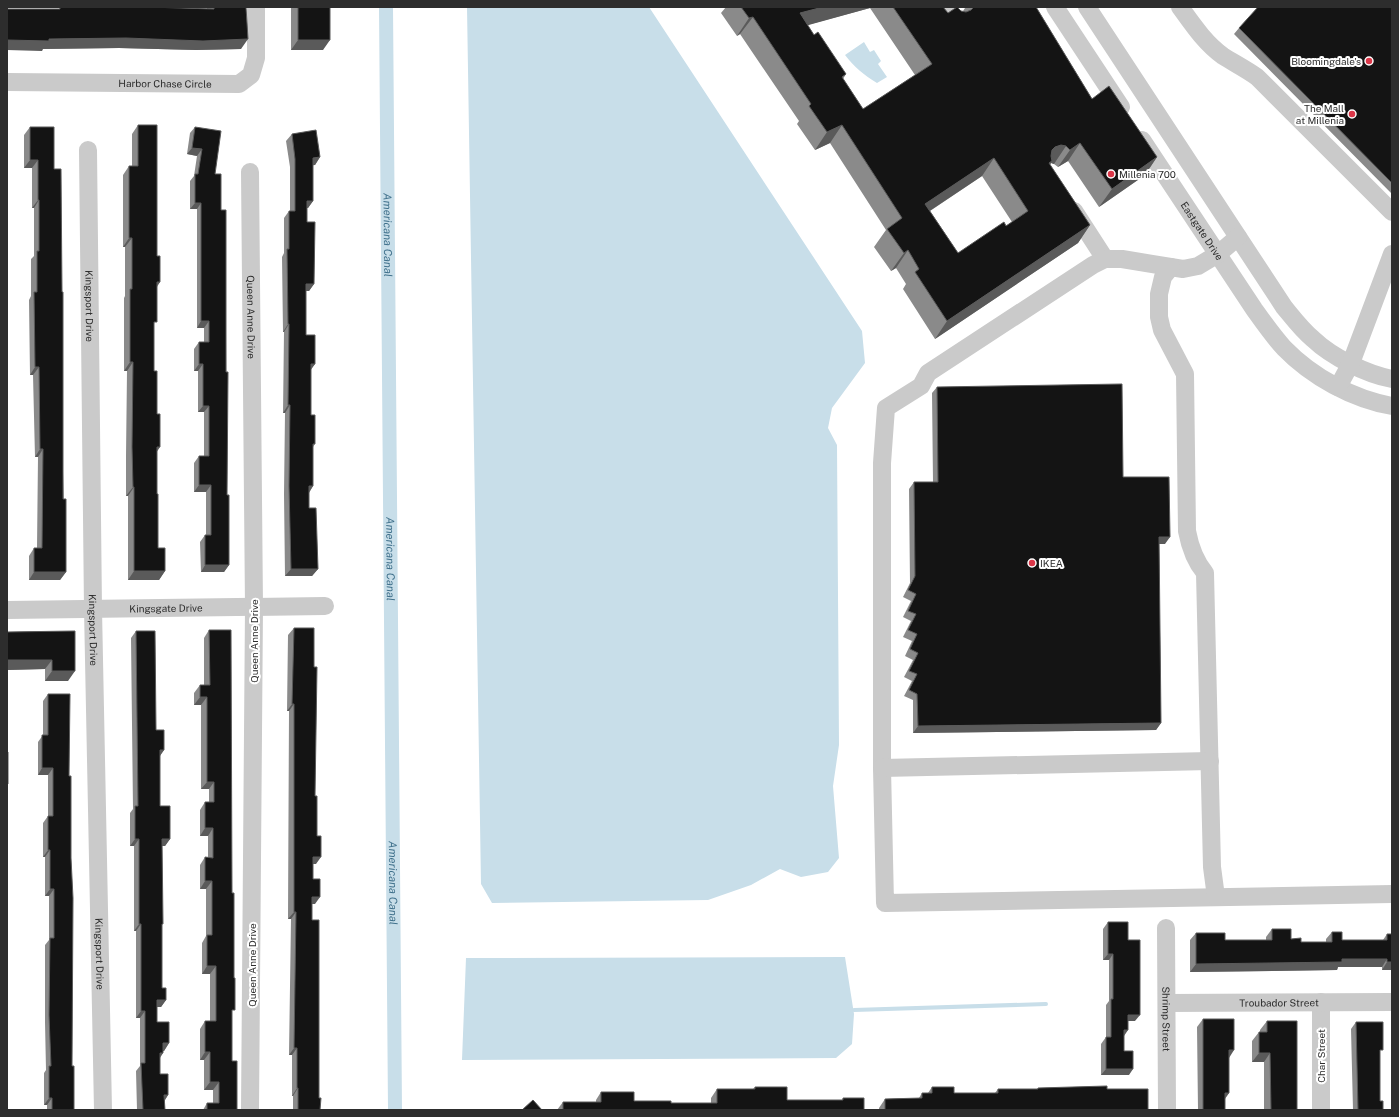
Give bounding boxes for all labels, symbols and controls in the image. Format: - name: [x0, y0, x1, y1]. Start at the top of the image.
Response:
- place label: Bloomingdale's: [1291, 55, 1361, 67]
- marker: Bloomingdale's: [1364, 56, 1374, 66]
- street label: Harbor Chase Circle: [118, 77, 212, 90]
- place label: The Mall at Millenia: [1296, 102, 1344, 126]
- marker: The Mall at Millenia: [1347, 109, 1357, 119]
- place label: Millenia 700: [1119, 168, 1176, 180]
- marker: Millenia 700: [1106, 169, 1116, 179]
- water label: Americana Canal: [382, 193, 394, 277]
- street label: Eastgate Drive: [1178, 199, 1226, 263]
- street label: Kingsport Drive: [83, 270, 96, 342]
- street label: Queen Anne Drive: [245, 275, 258, 359]
- water label: Americana Canal: [384, 517, 397, 601]
- place label: IKEA: [1040, 557, 1063, 569]
- marker: IKEA: [1027, 558, 1037, 568]
- street label: Kingsport Drive: [87, 594, 100, 666]
- street label: Queen Anne Drive: [248, 599, 260, 683]
- street label: Kingsgate Drive: [129, 602, 203, 614]
- water label: Americana Canal: [387, 841, 399, 925]
- street label: Kingsport Drive: [93, 918, 107, 990]
- street label: Queen Anne Drive: [246, 923, 258, 1007]
- street label: Shrimp Street: [1160, 986, 1173, 1052]
- street label: Troubador Street: [1239, 996, 1319, 1009]
- street label: Char Street: [1315, 1029, 1327, 1083]

